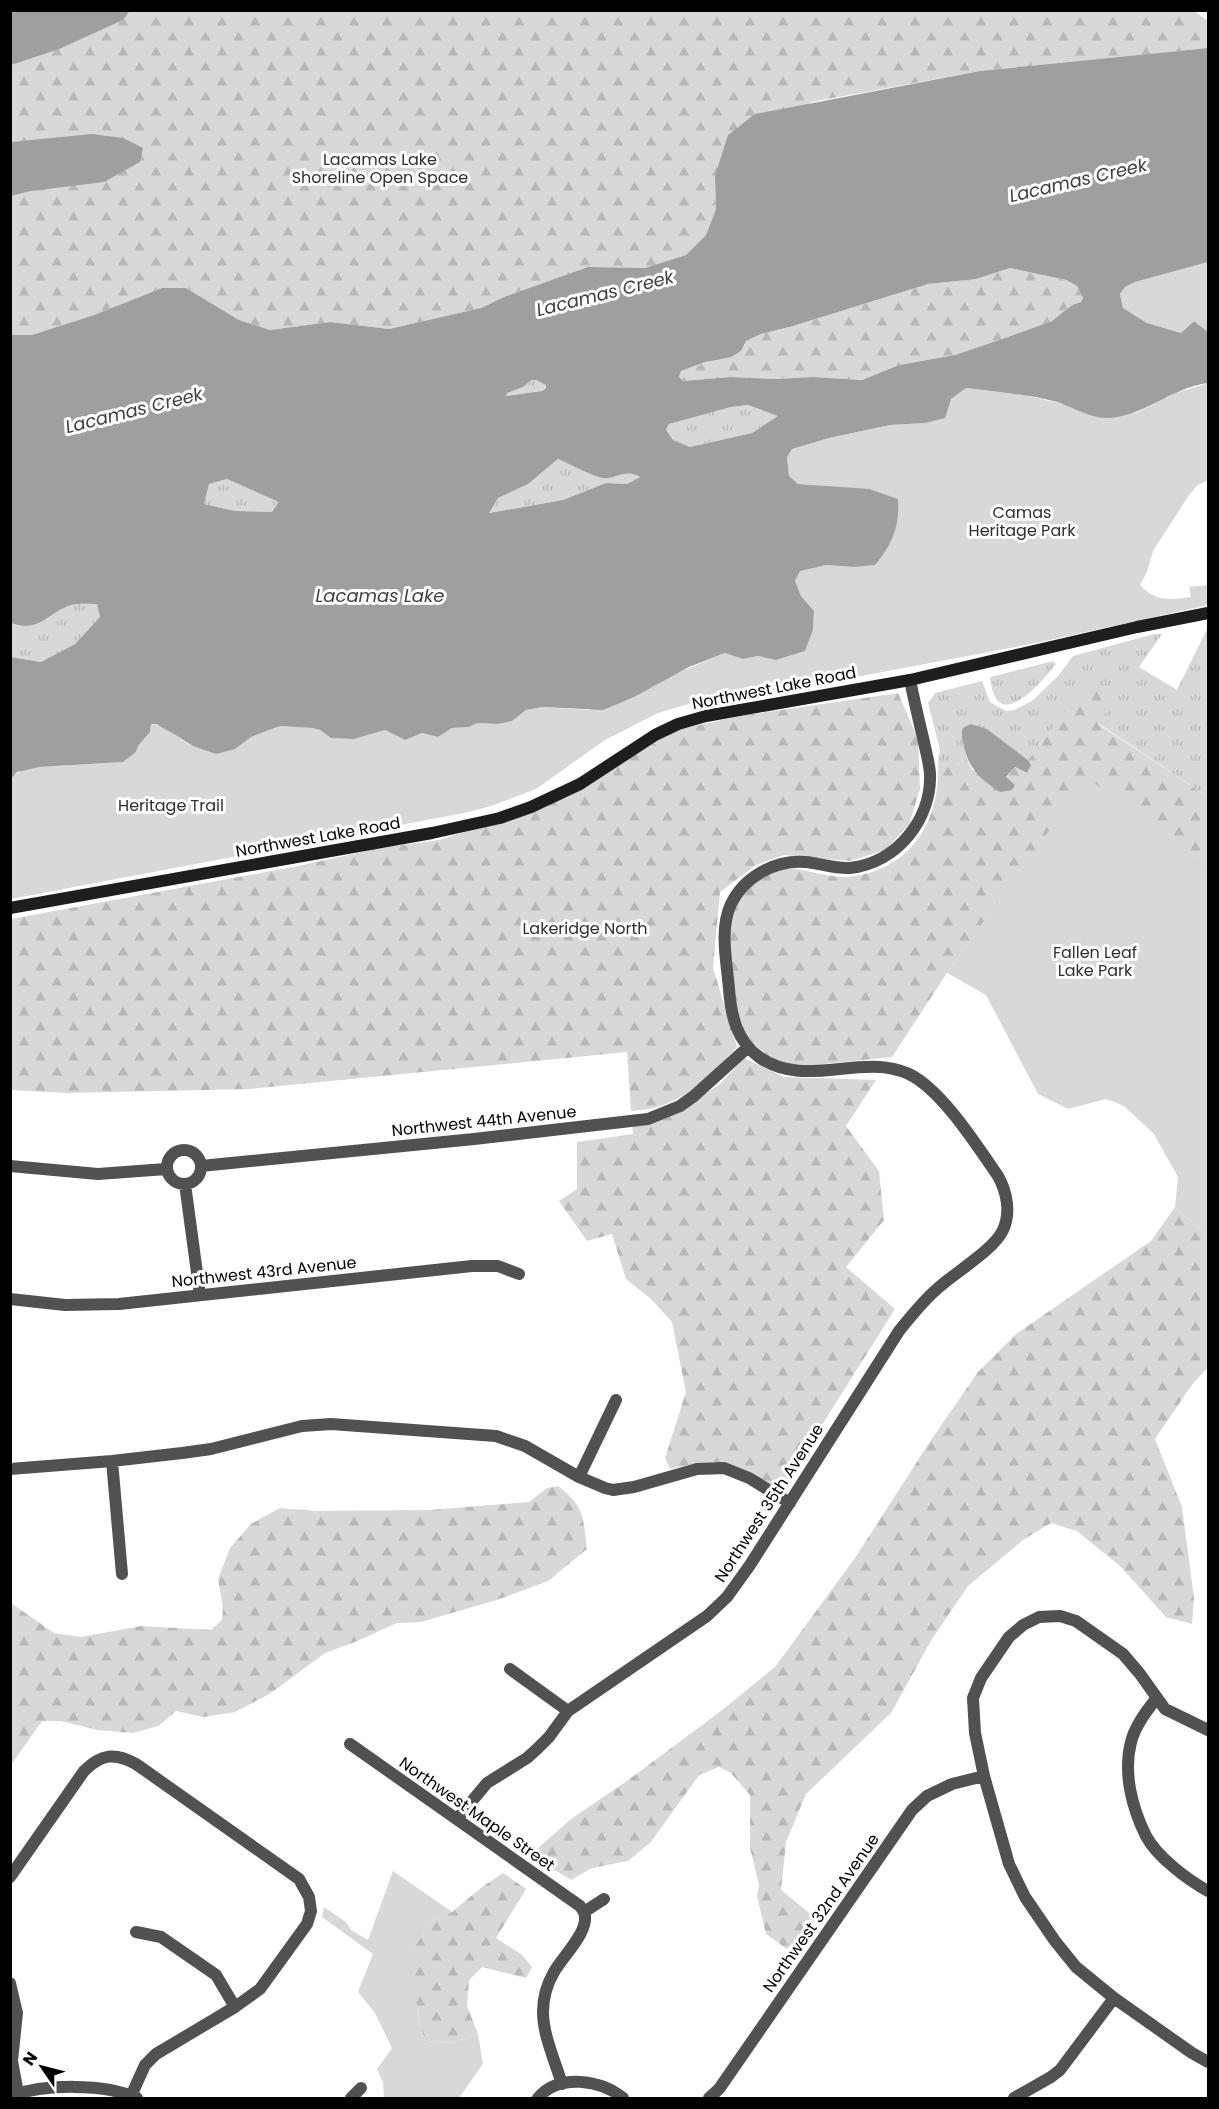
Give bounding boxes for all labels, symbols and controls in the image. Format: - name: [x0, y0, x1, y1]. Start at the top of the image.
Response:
- park label: Lacamas Lake Shoreline Open Space: [292, 148, 468, 189]
- water label: Lacamas Creek: [1007, 152, 1150, 208]
- water label: Lacamas Creek: [534, 264, 677, 322]
- water label: Lacamas Creek: [63, 381, 206, 439]
- park label: Camas Heritage Park: [969, 501, 1076, 542]
- water label: Lacamas Lake: [316, 583, 444, 608]
- street label: Northwest Lake Road: [690, 661, 858, 715]
- park label: Heritage Trail: [118, 794, 224, 817]
- street label: Northwest Lake Road: [234, 811, 402, 863]
- park label: Lakeridge North: [522, 917, 648, 940]
- park label: Fallen Leaf Lake Park: [1053, 941, 1137, 982]
- street label: Northwest 44th Avenue: [391, 1100, 578, 1142]
- street label: Northwest 43rd Avenue: [170, 1251, 358, 1293]
- street label: Northwest 35th Avenue: [709, 1419, 829, 1587]
- street label: Northwest Maple Street: [394, 1751, 560, 1877]
- street label: Northwest 32nd Avenue: [757, 1829, 885, 1997]
- north arrow: [12, 2037, 72, 2097]
- text: N: [17, 2047, 43, 2070]

